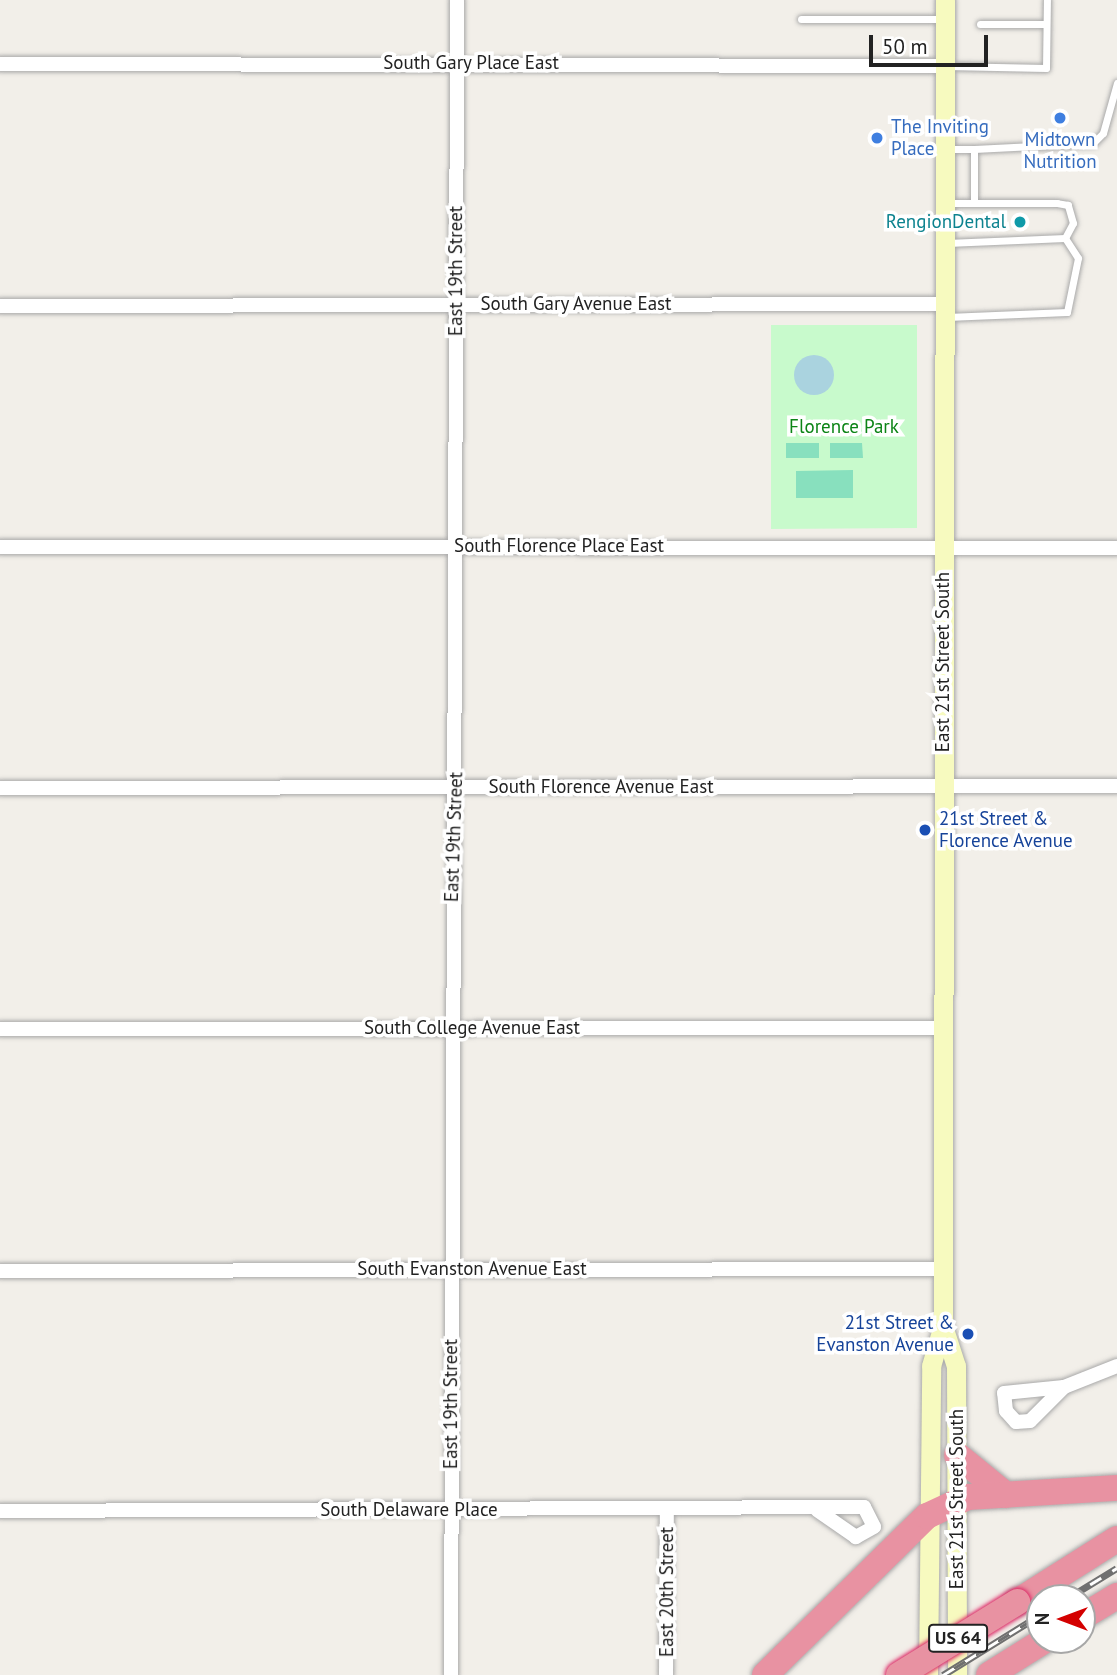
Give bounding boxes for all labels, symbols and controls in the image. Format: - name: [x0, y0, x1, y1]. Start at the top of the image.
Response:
- scale bar: [872, 21, 991, 65]
- text: 50 m: [882, 33, 928, 60]
- street label: South Gary Place East: [383, 52, 559, 74]
- marker: Midtown Nutrition: [1052, 110, 1068, 126]
- place label: The Inviting Place: [891, 116, 989, 160]
- place label: Midtown Nutrition: [1023, 129, 1097, 173]
- marker: The Inviting Place: [869, 130, 885, 146]
- street label: East 19th Street: [445, 206, 467, 336]
- place label: RengionDental: [886, 211, 1006, 233]
- marker: RengionDental: [1012, 214, 1028, 230]
- street label: South Gary Avenue East: [480, 293, 672, 315]
- park label: Florence Park: [789, 416, 899, 438]
- street label: South Florence Place East: [454, 535, 664, 557]
- street label: East 21st Street South: [932, 572, 954, 752]
- street label: East 19th Street: [440, 772, 468, 902]
- street label: South Florence Avenue East: [488, 776, 714, 798]
- place label: 21st Street & Florence Avenue: [939, 808, 1073, 852]
- marker: 21st Street & Florence Avenue: [917, 822, 933, 838]
- street label: South College Avenue East: [364, 1017, 580, 1039]
- street label: South Evanston Avenue East: [357, 1258, 587, 1280]
- place label: 21st Street & Evanston Avenue: [816, 1312, 954, 1356]
- marker: 21st Street & Evanston Avenue: [960, 1326, 976, 1342]
- street label: East 19th Street: [440, 1339, 462, 1469]
- street label: East 21st Street South: [946, 1409, 968, 1589]
- street label: South Delaware Place: [320, 1499, 498, 1521]
- street label: East 20th Street: [656, 1527, 678, 1657]
- north arrow: [1026, 1584, 1096, 1654]
- text: N: [1030, 1613, 1054, 1625]
- road number: US 64: [926, 1624, 990, 1652]

